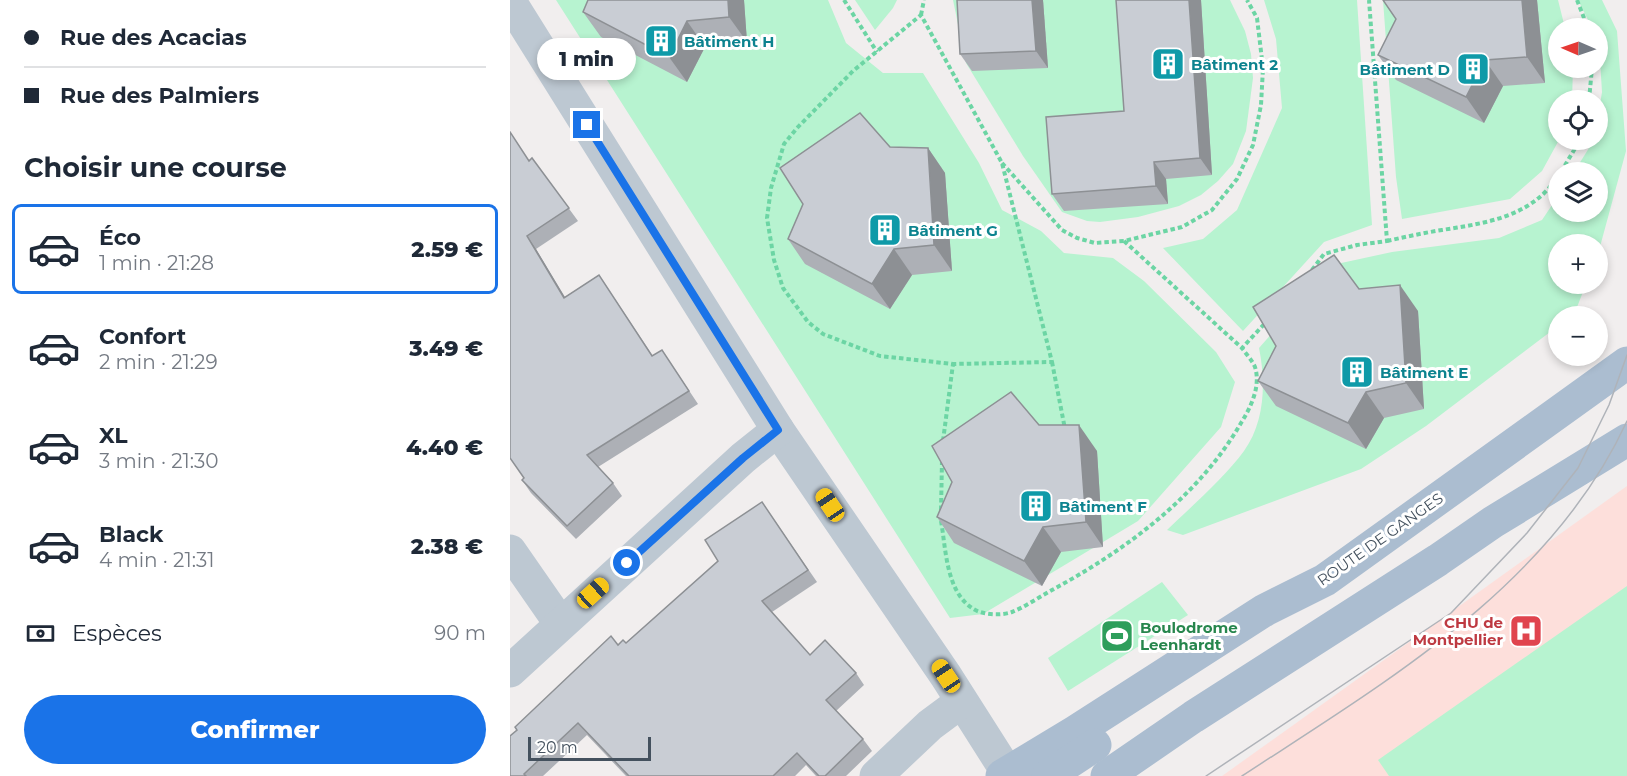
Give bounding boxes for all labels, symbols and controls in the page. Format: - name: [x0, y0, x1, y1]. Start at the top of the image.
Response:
- north arrow: [1548, 18, 1608, 78]
- map controls: [1548, 18, 1608, 366]
- building icon: Bâtiment H: [643, 23, 679, 59]
- text: Rue des Acacias: [60, 24, 247, 51]
- place label: Bâtiment H: [684, 32, 774, 51]
- callout: 1 min: [538, 38, 637, 80]
- building icon: Bâtiment 2: [1150, 46, 1186, 82]
- text: 1 min: [559, 47, 614, 71]
- building icon: Bâtiment D: [1455, 51, 1491, 87]
- place label: Bâtiment 2: [1191, 55, 1278, 74]
- place label: Bâtiment D: [1359, 60, 1450, 79]
- text: Rue des Palmiers: [60, 82, 259, 109]
- button: locate: [1548, 90, 1608, 150]
- route end: [573, 111, 600, 138]
- text: Choisir une course: [24, 151, 287, 184]
- button: layers: [1548, 162, 1608, 222]
- building icon: Bâtiment G: [867, 212, 903, 248]
- place label: Bâtiment G: [908, 221, 998, 240]
- icon: car: [27, 222, 81, 276]
- text: Éco: [99, 224, 141, 251]
- button: +: [1548, 234, 1608, 294]
- text: 2.59 €: [411, 236, 483, 263]
- text: 1 min · 21:28: [99, 251, 214, 275]
- button: −: [1548, 306, 1608, 366]
- icon: car: [27, 321, 81, 375]
- text: Confort: [99, 323, 186, 350]
- text: 3.49 €: [409, 335, 483, 362]
- text: 2 min · 21:29: [99, 350, 218, 374]
- building icon: Bâtiment E: [1339, 354, 1375, 390]
- place label: Bâtiment E: [1380, 363, 1468, 382]
- icon: car: [27, 420, 81, 474]
- text: XL: [99, 422, 128, 449]
- text: 4.40 €: [406, 434, 483, 461]
- text: 3 min · 21:30: [99, 449, 219, 473]
- car: [812, 485, 848, 525]
- building icon: Bâtiment F: [1018, 488, 1054, 524]
- street label: ROUTE DE GANGES: [1313, 488, 1447, 590]
- place label: Bâtiment F: [1059, 497, 1147, 516]
- icon: car: [27, 519, 81, 573]
- text: Black: [99, 521, 163, 548]
- text: 2.38 €: [411, 533, 483, 560]
- text: 4 min · 21:31: [99, 548, 214, 572]
- route start: [613, 549, 640, 576]
- car: [574, 574, 612, 612]
- place label: CHU de Montpellier: [1413, 613, 1504, 649]
- hospital icon: CHU de Montpellier: [1508, 613, 1544, 649]
- icon: cash: [24, 617, 57, 650]
- sports icon: Boulodrome Leenhardt: [1099, 618, 1135, 654]
- place label: Boulodrome Leenhardt: [1140, 618, 1238, 654]
- text: Espèces: [72, 620, 162, 647]
- text: 90 m: [434, 621, 486, 645]
- car: [928, 656, 964, 696]
- button: Confirmer: [24, 695, 486, 764]
- scale bar: [528, 734, 651, 762]
- text: 20 m: [537, 738, 578, 757]

